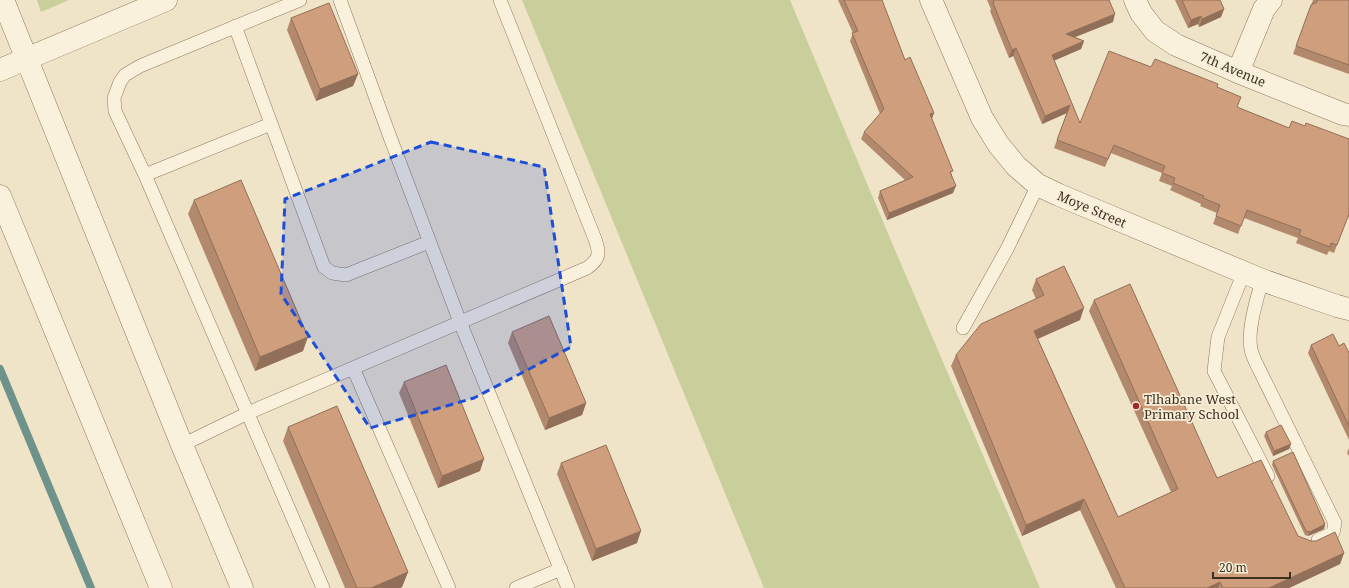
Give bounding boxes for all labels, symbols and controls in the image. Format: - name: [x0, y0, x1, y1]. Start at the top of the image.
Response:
- street label: 7th Avenue: [1197, 47, 1269, 91]
- street label: Moye Street: [1055, 186, 1130, 232]
- place label: Tlhabane West Primary School: [1144, 390, 1239, 423]
- marker: Tlhabane West Primary School: [1131, 401, 1141, 411]
- scale bar: [1213, 554, 1290, 580]
- text: 20 m: [1219, 559, 1247, 576]

